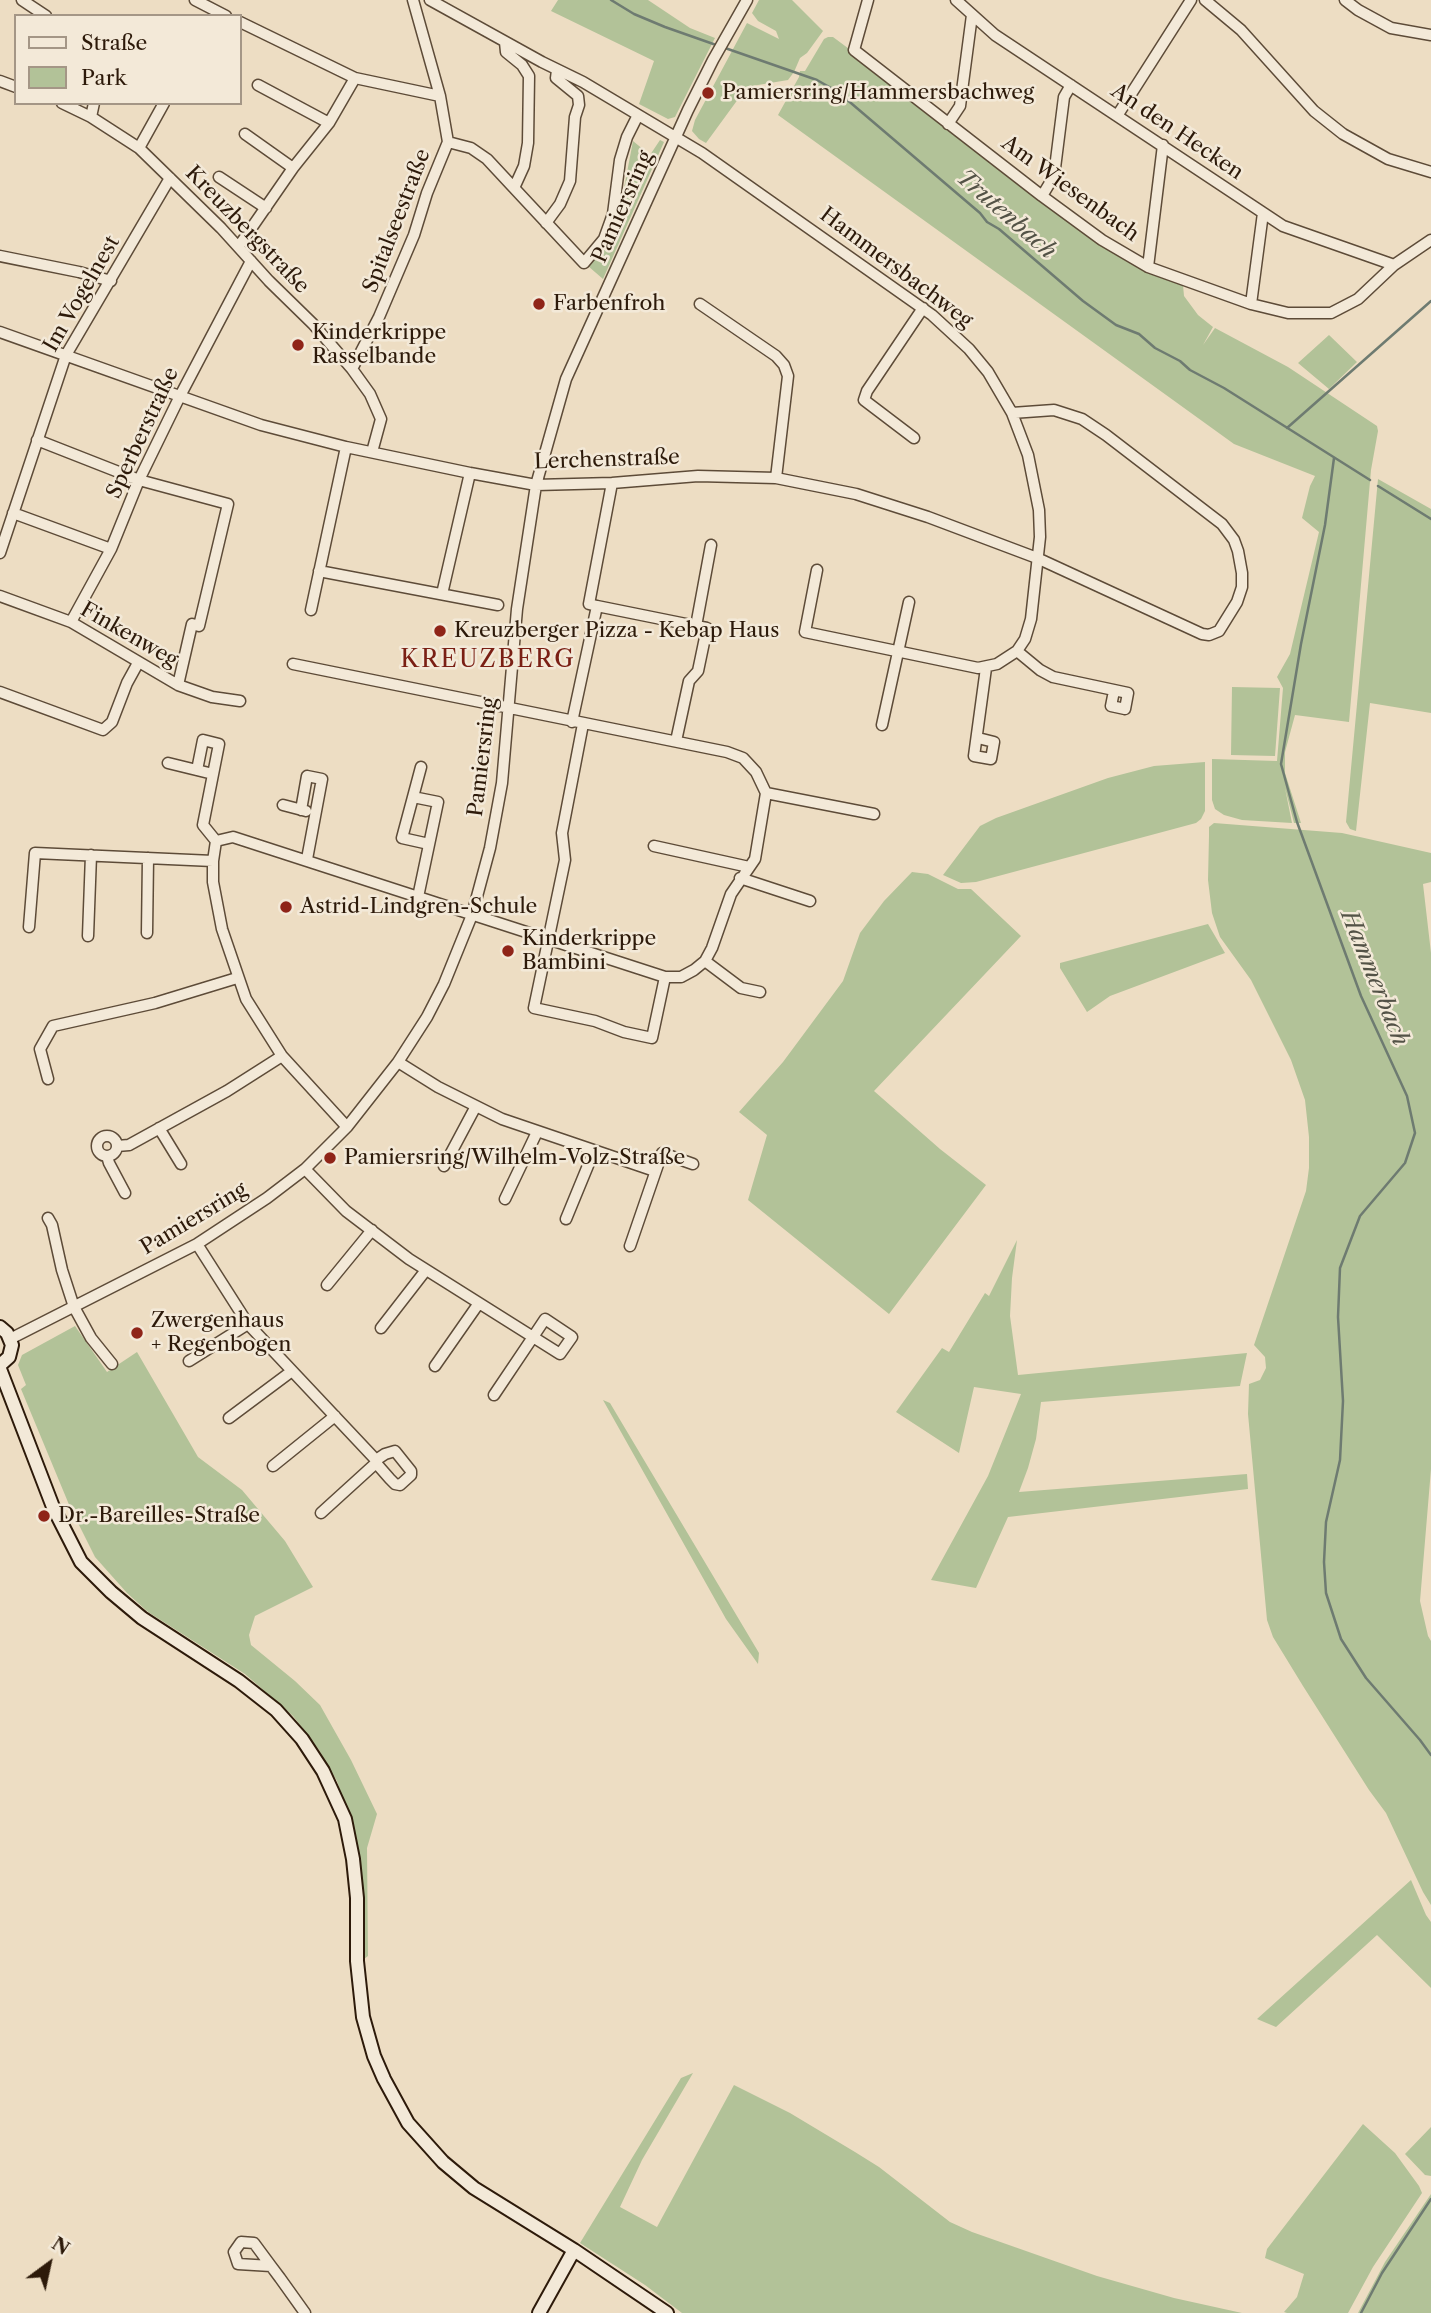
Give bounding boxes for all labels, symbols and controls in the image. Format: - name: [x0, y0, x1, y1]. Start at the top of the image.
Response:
- legend: [14, 14, 242, 105]
- text: Straße: [81, 30, 147, 55]
- text: Park: [81, 65, 127, 90]
- street label: An den Hecken: [1106, 78, 1248, 186]
- place label: Pamiersring/Hammersbachweg: [722, 80, 1034, 106]
- marker: Pamiersring/Hammersbachweg: [700, 85, 716, 101]
- street label: Am Wiesenbach: [996, 131, 1144, 247]
- street label: Spitalseestraße: [358, 146, 436, 296]
- street label: Pamiersring: [587, 147, 659, 267]
- street label: Kreuzbergstraße: [180, 161, 314, 299]
- water label: Trutenbach: [951, 164, 1061, 266]
- street label: Hammersbachweg: [815, 202, 977, 334]
- street label: Im Vogelnest: [39, 232, 125, 356]
- place label: Farbenfroh: [553, 291, 665, 317]
- marker: Farbenfroh: [531, 296, 547, 312]
- place label: Kinderkrippe Rasselbande: [312, 320, 446, 370]
- marker: Kinderkrippe Rasselbande: [290, 337, 306, 353]
- street label: Sperberstraße: [102, 363, 184, 503]
- street label: Lerchenstraße: [534, 445, 680, 475]
- street label: Finkenweg: [76, 597, 182, 673]
- place label: Kreuzberger Pizza - Kebap Haus: [454, 618, 779, 644]
- marker: Kreuzberger Pizza - Kebap Haus: [432, 623, 448, 639]
- district label: KREUZBERG: [401, 646, 575, 674]
- street label: Pamiersring: [463, 696, 503, 818]
- place label: Astrid-Lindgren-Schule: [300, 894, 537, 920]
- marker: Astrid-Lindgren-Schule: [278, 899, 294, 915]
- water label: Hammerbach: [1334, 906, 1414, 1050]
- place label: Kinderkrippe Bambini: [522, 926, 656, 976]
- marker: Kinderkrippe Bambini: [500, 943, 516, 959]
- place label: Pamiersring/Wilhelm-Volz-Straße: [344, 1145, 685, 1171]
- marker: Pamiersring/Wilhelm-Volz-Straße: [322, 1150, 338, 1166]
- street label: Pamiersring: [136, 1177, 252, 1261]
- place label: Zwergenhaus + Regenbogen: [151, 1308, 291, 1358]
- marker: Zwergenhaus + Regenbogen: [129, 1325, 145, 1341]
- place label: Dr.-Bareilles-Straße: [58, 1503, 260, 1529]
- marker: Dr.-Bareilles-Straße: [36, 1508, 52, 1524]
- north arrow: [14, 2229, 84, 2299]
- text: N: [48, 2232, 74, 2260]

